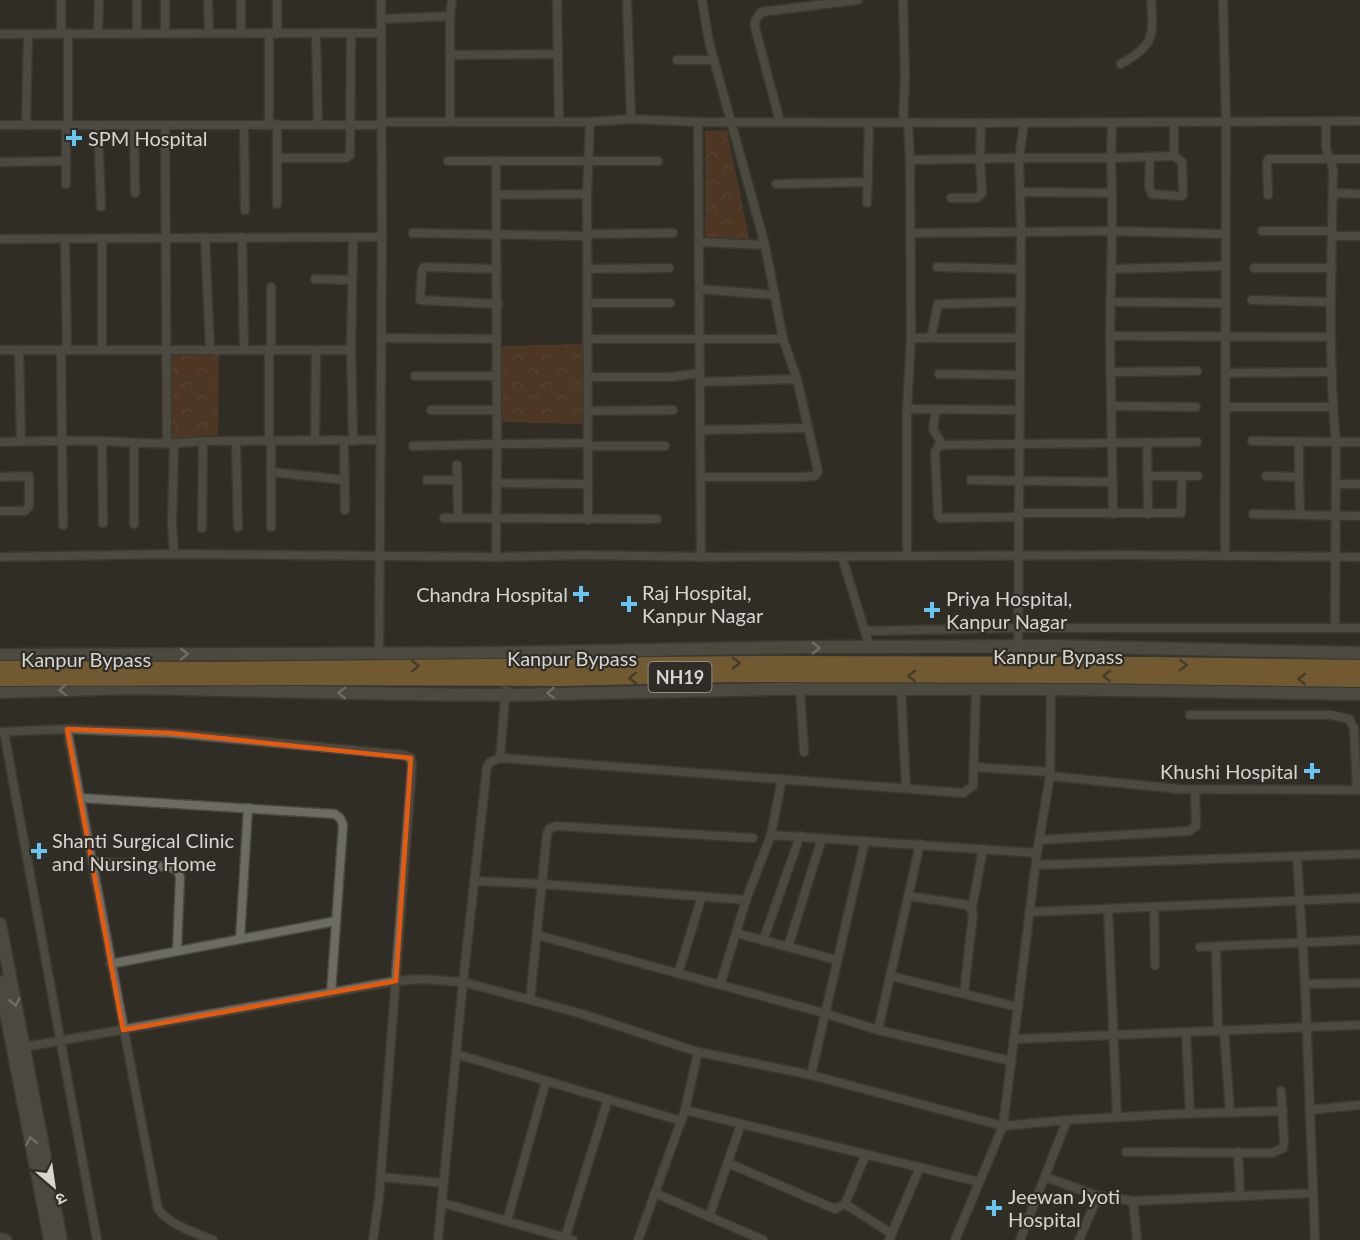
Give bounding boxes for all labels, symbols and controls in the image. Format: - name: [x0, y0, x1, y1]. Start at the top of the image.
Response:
- place label: SPM Hospital: [88, 126, 207, 150]
- marker: SPM Hospital: [65, 129, 83, 147]
- place label: Raj Hospital, Kanpur Nagar: [642, 580, 764, 627]
- place label: Chandra Hospital: [416, 582, 568, 606]
- marker: Chandra Hospital: [572, 585, 590, 603]
- place label: Priya Hospital, Kanpur Nagar: [946, 586, 1072, 633]
- marker: Raj Hospital, Kanpur Nagar: [620, 595, 638, 613]
- marker: Priya Hospital, Kanpur Nagar: [923, 601, 941, 619]
- one-way arrow: [811, 641, 820, 654]
- street label: Kanpur Bypass: [993, 644, 1123, 668]
- street label: Kanpur Bypass: [507, 646, 637, 670]
- street label: Kanpur Bypass: [21, 647, 151, 671]
- one-way arrow: [180, 648, 189, 660]
- one-way arrow: [732, 657, 741, 669]
- one-way arrow: [1179, 659, 1188, 671]
- one-way arrow: [411, 660, 420, 672]
- road number: NH19: [648, 662, 712, 692]
- one-way arrow: [907, 670, 916, 682]
- one-way arrow: [1102, 670, 1111, 682]
- one-way arrow: [628, 671, 637, 684]
- one-way arrow: [1297, 673, 1306, 685]
- one-way arrow: [58, 684, 67, 696]
- one-way arrow: [547, 686, 556, 699]
- one-way arrow: [337, 687, 346, 699]
- place label: Khushi Hospital: [1160, 759, 1298, 783]
- marker: Khushi Hospital: [1303, 762, 1321, 780]
- place label: Shanti Surgical Clinic and Nursing Home: [52, 828, 234, 875]
- marker: Shanti Surgical Clinic and Nursing Home: [30, 842, 48, 860]
- one-way arrow: [8, 997, 21, 1007]
- one-way arrow: [25, 1137, 38, 1147]
- north arrow: [24, 1156, 84, 1216]
- place label: Jeewan Jyoti Hospital: [1008, 1184, 1120, 1231]
- text: उ: [52, 1189, 70, 1210]
- marker: Jeewan Jyoti Hospital: [985, 1199, 1003, 1217]

